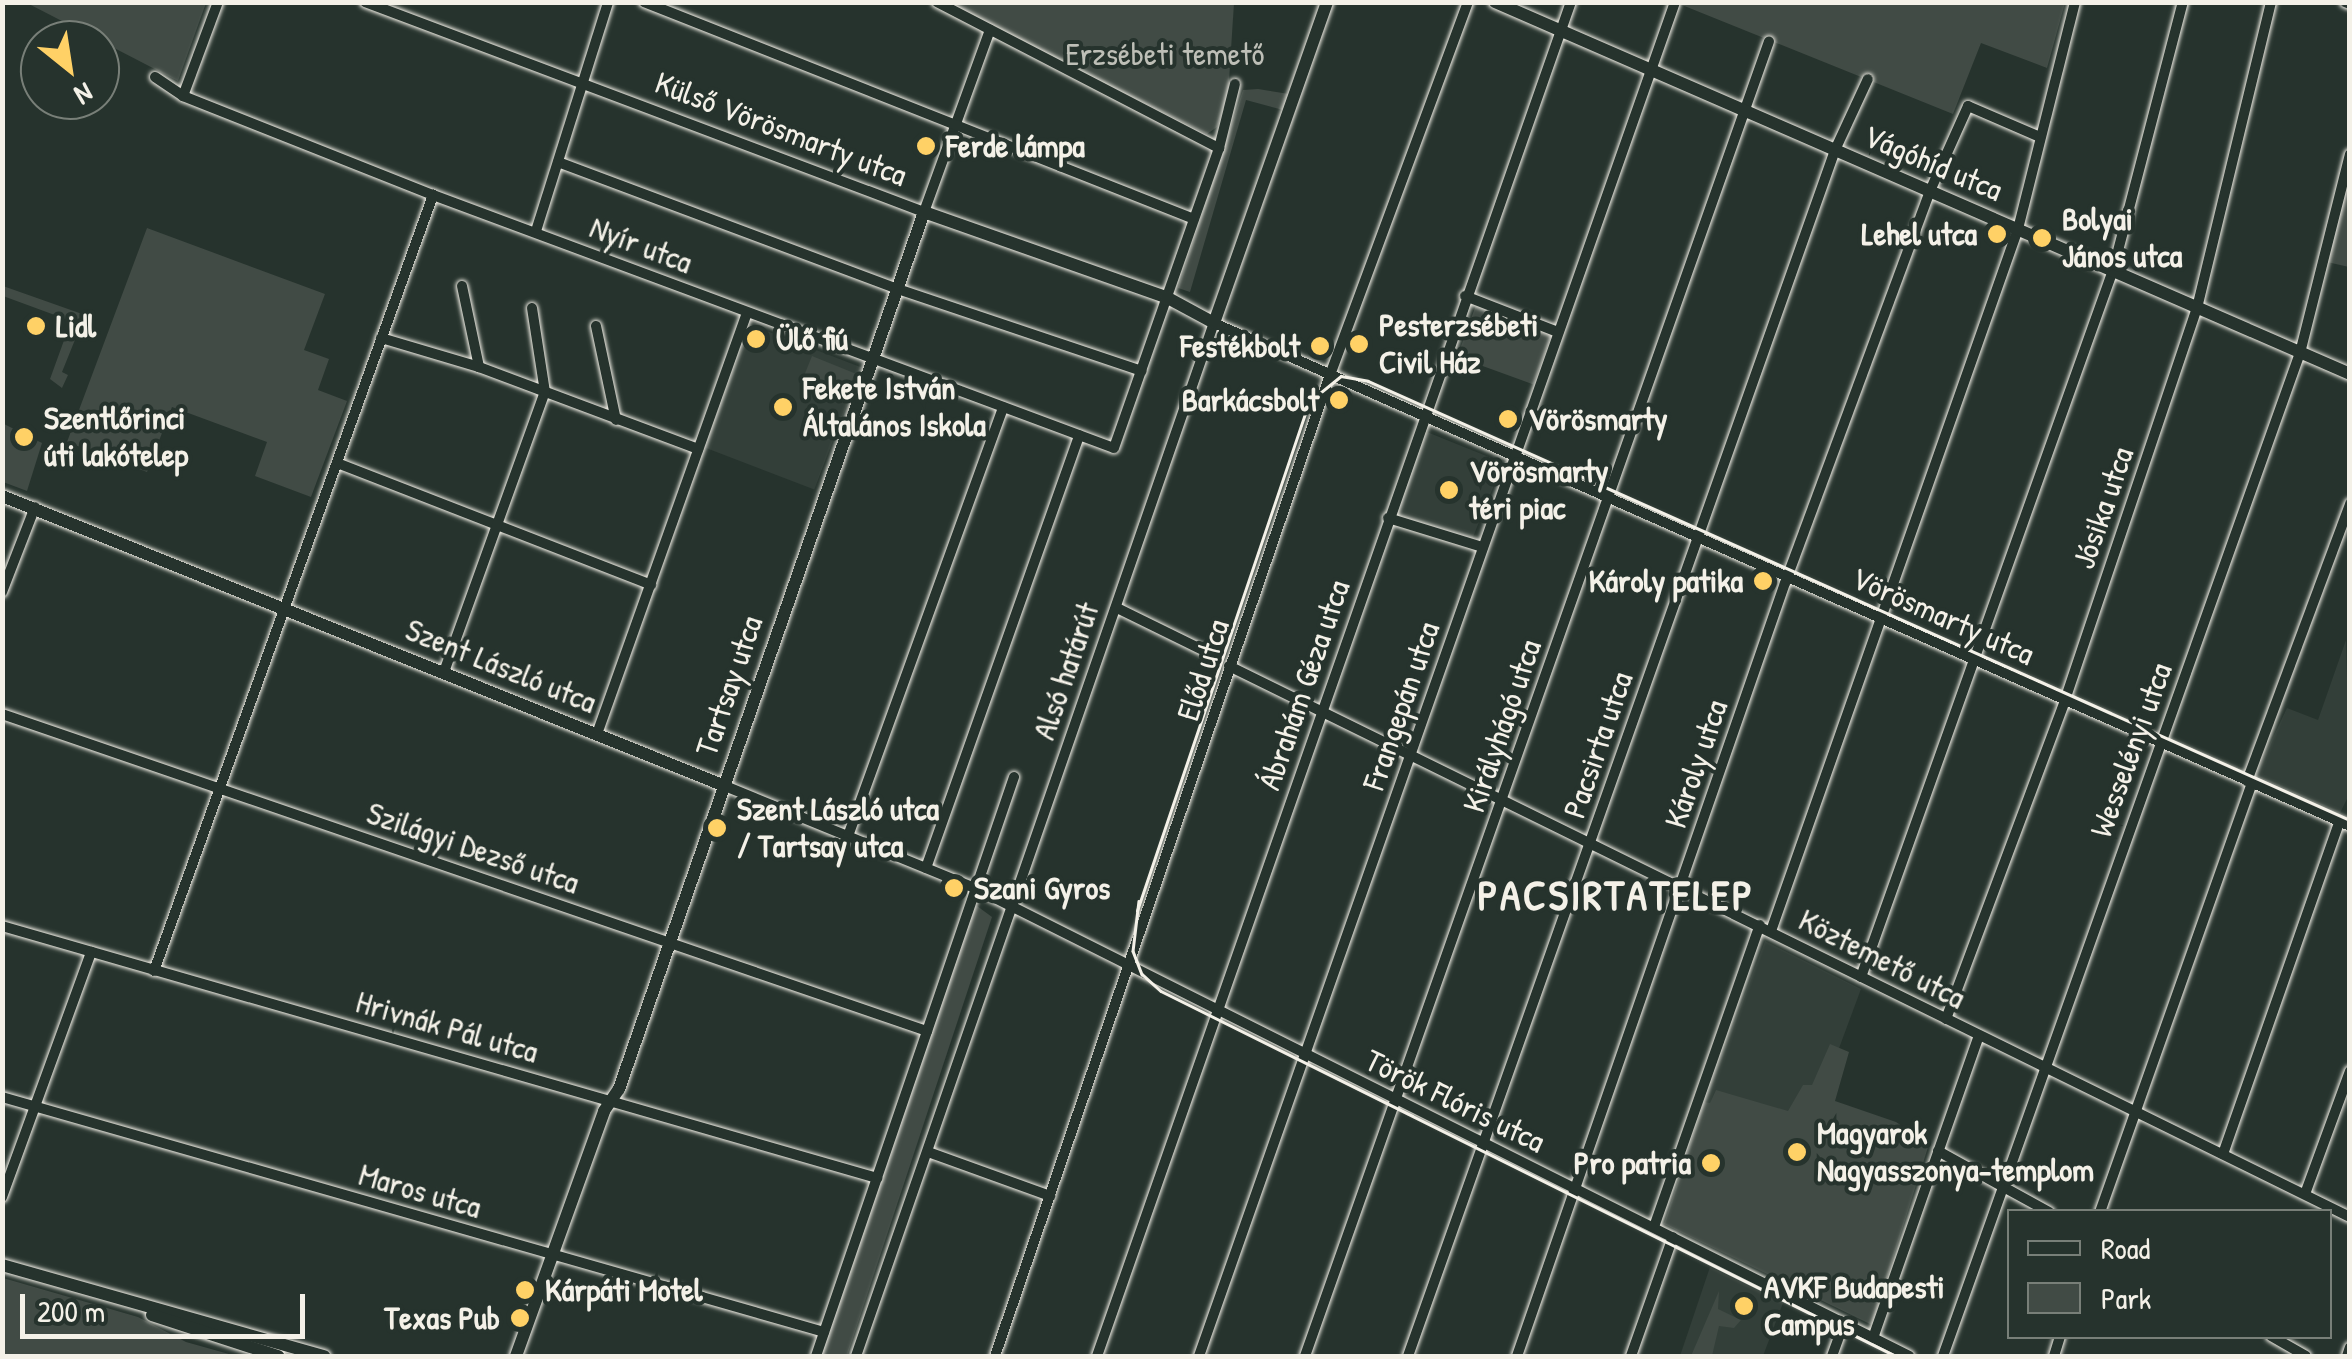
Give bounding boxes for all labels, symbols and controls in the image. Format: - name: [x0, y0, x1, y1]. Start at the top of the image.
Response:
- north arrow: [20, 20, 120, 120]
- park label: Erzsébeti temető: [1066, 35, 1264, 73]
- street label: Külső Vörösmarty utca: [650, 63, 912, 195]
- text: N: [68, 74, 100, 114]
- street label: Vágóhíd utca: [1858, 117, 2008, 209]
- place label: Ferde lámpa: [946, 127, 1085, 165]
- marker: Ferde lámpa: [915, 135, 937, 157]
- place label: Bolyai János utca: [2062, 201, 2182, 276]
- street label: Nyír utca: [585, 208, 697, 282]
- place label: Lehel utca: [1862, 215, 1977, 253]
- marker: Lehel utca: [1986, 223, 2008, 245]
- marker: Bolyai János utca: [2031, 227, 2053, 249]
- place label: Lidl: [56, 307, 96, 345]
- place label: Pesterzsébeti Civil Ház: [1379, 307, 1538, 382]
- marker: Lidl: [25, 315, 47, 337]
- place label: Ülő fiú: [776, 320, 848, 358]
- place label: Festékbolt: [1180, 327, 1300, 365]
- marker: Ülő fiú: [745, 328, 767, 350]
- marker: Pesterzsébeti Civil Ház: [1348, 333, 1370, 355]
- marker: Festékbolt: [1309, 335, 1331, 357]
- place label: Fekete István Általános Iskola: [803, 370, 986, 445]
- place label: Barkácsbolt: [1182, 381, 1319, 419]
- marker: Barkácsbolt: [1328, 389, 1350, 411]
- marker: Fekete István Általános Iskola: [772, 396, 794, 418]
- place label: Szentlőrinci úti lakótelep: [44, 400, 188, 475]
- place label: Vörösmarty: [1528, 400, 1668, 438]
- marker: Vörösmarty: [1497, 408, 1519, 430]
- marker: Szentlőrinci úti lakótelep: [13, 426, 35, 448]
- street label: Jósika utca: [2064, 442, 2142, 574]
- place label: Vörösmarty téri piac: [1469, 453, 1609, 528]
- marker: Vörösmarty téri piac: [1438, 479, 1460, 501]
- street label: Vörösmarty utca: [1846, 559, 2040, 673]
- place label: Károly patika: [1589, 562, 1743, 600]
- marker: Károly patika: [1752, 570, 1774, 592]
- street label: Ábrahám Géza utca: [1250, 575, 1358, 795]
- street label: Alsó határút: [1025, 597, 1107, 745]
- street label: Szent László utca: [400, 610, 602, 722]
- street label: Tartsay utca: [687, 611, 771, 761]
- street label: Előd utca: [1169, 615, 1237, 725]
- street label: Frangepán utca: [1354, 617, 1448, 795]
- street label: Királyhágó utca: [1455, 635, 1549, 817]
- street label: Wesselényi utca: [2082, 658, 2180, 842]
- street label: Pacsirta utca: [1555, 667, 1641, 823]
- street label: Károly utca: [1656, 695, 1736, 833]
- place label: Szent László utca / Tartsay utca: [737, 791, 939, 866]
- street label: Szilágyi Dezső utca: [362, 794, 584, 902]
- marker: Szent László utca / Tartsay utca: [706, 817, 728, 839]
- place label: Szani Gyros: [974, 869, 1110, 907]
- district label: PACSIRTATELEP: [1477, 870, 1755, 920]
- marker: Szani Gyros: [943, 877, 965, 899]
- street label: Köztemető utca: [1792, 901, 1972, 1017]
- street label: Hrivnák Pál utca: [352, 983, 542, 1071]
- street label: Török Flóris utca: [1359, 1041, 1551, 1161]
- place label: Magyarok Nagyasszonya-templom: [1817, 1115, 2094, 1190]
- marker: Magyarok Nagyasszonya-templom: [1786, 1141, 1808, 1163]
- place label: Pro patria: [1574, 1144, 1691, 1182]
- marker: Pro patria: [1700, 1152, 1722, 1174]
- street label: Maros utca: [355, 1155, 485, 1227]
- legend: [2007, 1209, 2332, 1339]
- text: Road: [2101, 1228, 2150, 1268]
- place label: AVKF Budapesti Campus: [1764, 1269, 1945, 1344]
- place label: Kárpáti Motel: [545, 1271, 703, 1309]
- scale bar: [25, 1274, 310, 1336]
- text: Park: [2101, 1278, 2151, 1318]
- marker: Kárpáti Motel: [514, 1279, 536, 1301]
- text: 200 m: [37, 1291, 105, 1331]
- marker: AVKF Budapesti Campus: [1733, 1295, 1755, 1317]
- place label: Texas Pub: [384, 1299, 500, 1337]
- marker: Texas Pub: [509, 1307, 531, 1329]

